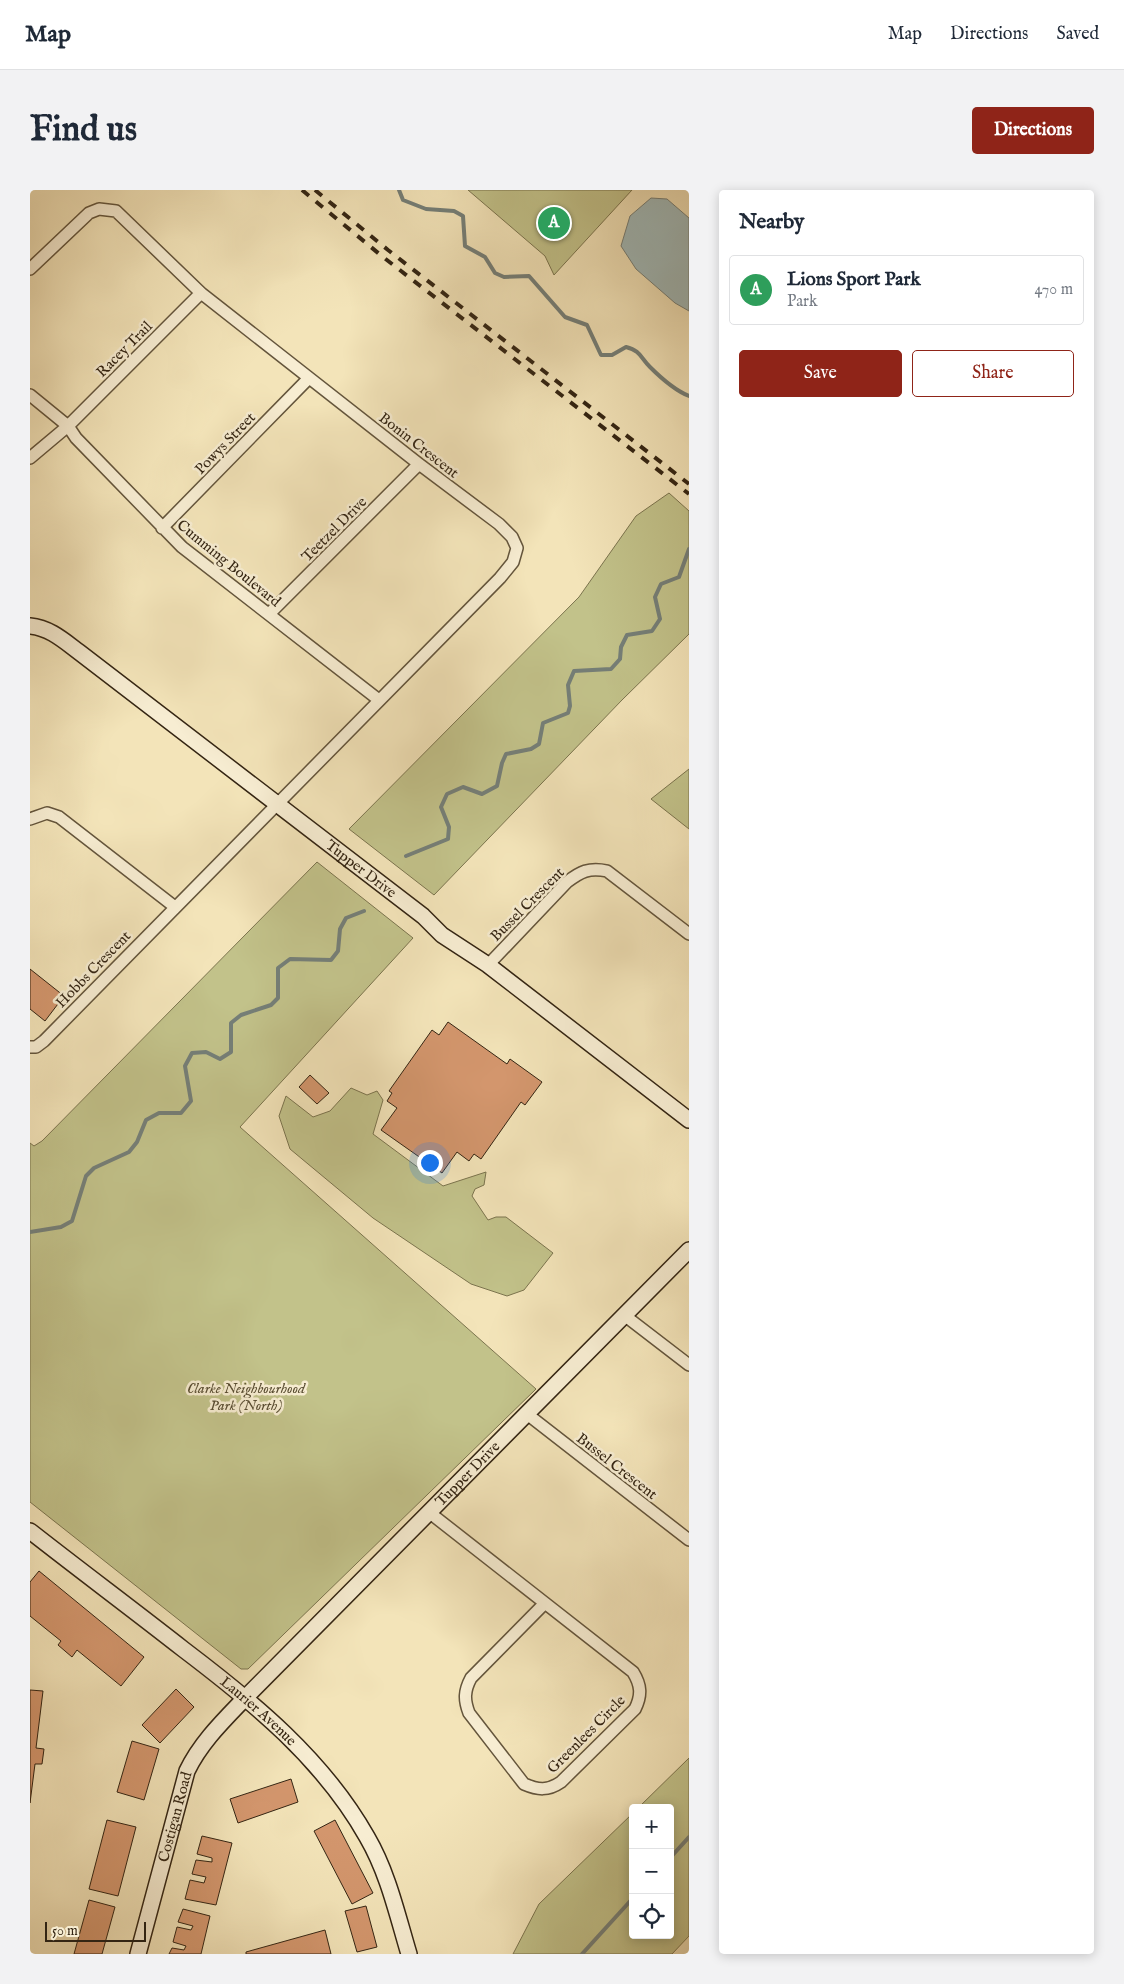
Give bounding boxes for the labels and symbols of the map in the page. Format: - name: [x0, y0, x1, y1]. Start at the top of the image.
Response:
- pin: A: [538, 204, 570, 242]
- street label: Racey Trail: [92, 317, 157, 381]
- street label: Powys Street: [191, 408, 260, 478]
- street label: Bonin Crescent: [375, 408, 462, 482]
- street label: Teetzel Drive: [298, 493, 371, 566]
- street label: Cumming Boulevard: [173, 516, 285, 612]
- street label: Tupper Drive: [322, 836, 400, 902]
- street label: Bussel Crescent: [486, 863, 568, 945]
- street label: Hobbs Crescent: [52, 927, 135, 1012]
- your location: [417, 1150, 443, 1176]
- park label: Clarke Neighbourhood Park (North): [187, 1379, 306, 1415]
- street label: Bussel Crescent: [573, 1429, 661, 1504]
- street label: Tupper Drive: [431, 1437, 504, 1511]
- street label: Laurier Avenue: [216, 1672, 301, 1750]
- street label: Greenlees Circle: [543, 1691, 630, 1778]
- street label: Costigan Road: [154, 1769, 197, 1864]
- scale bar: [45, 1919, 146, 1942]

